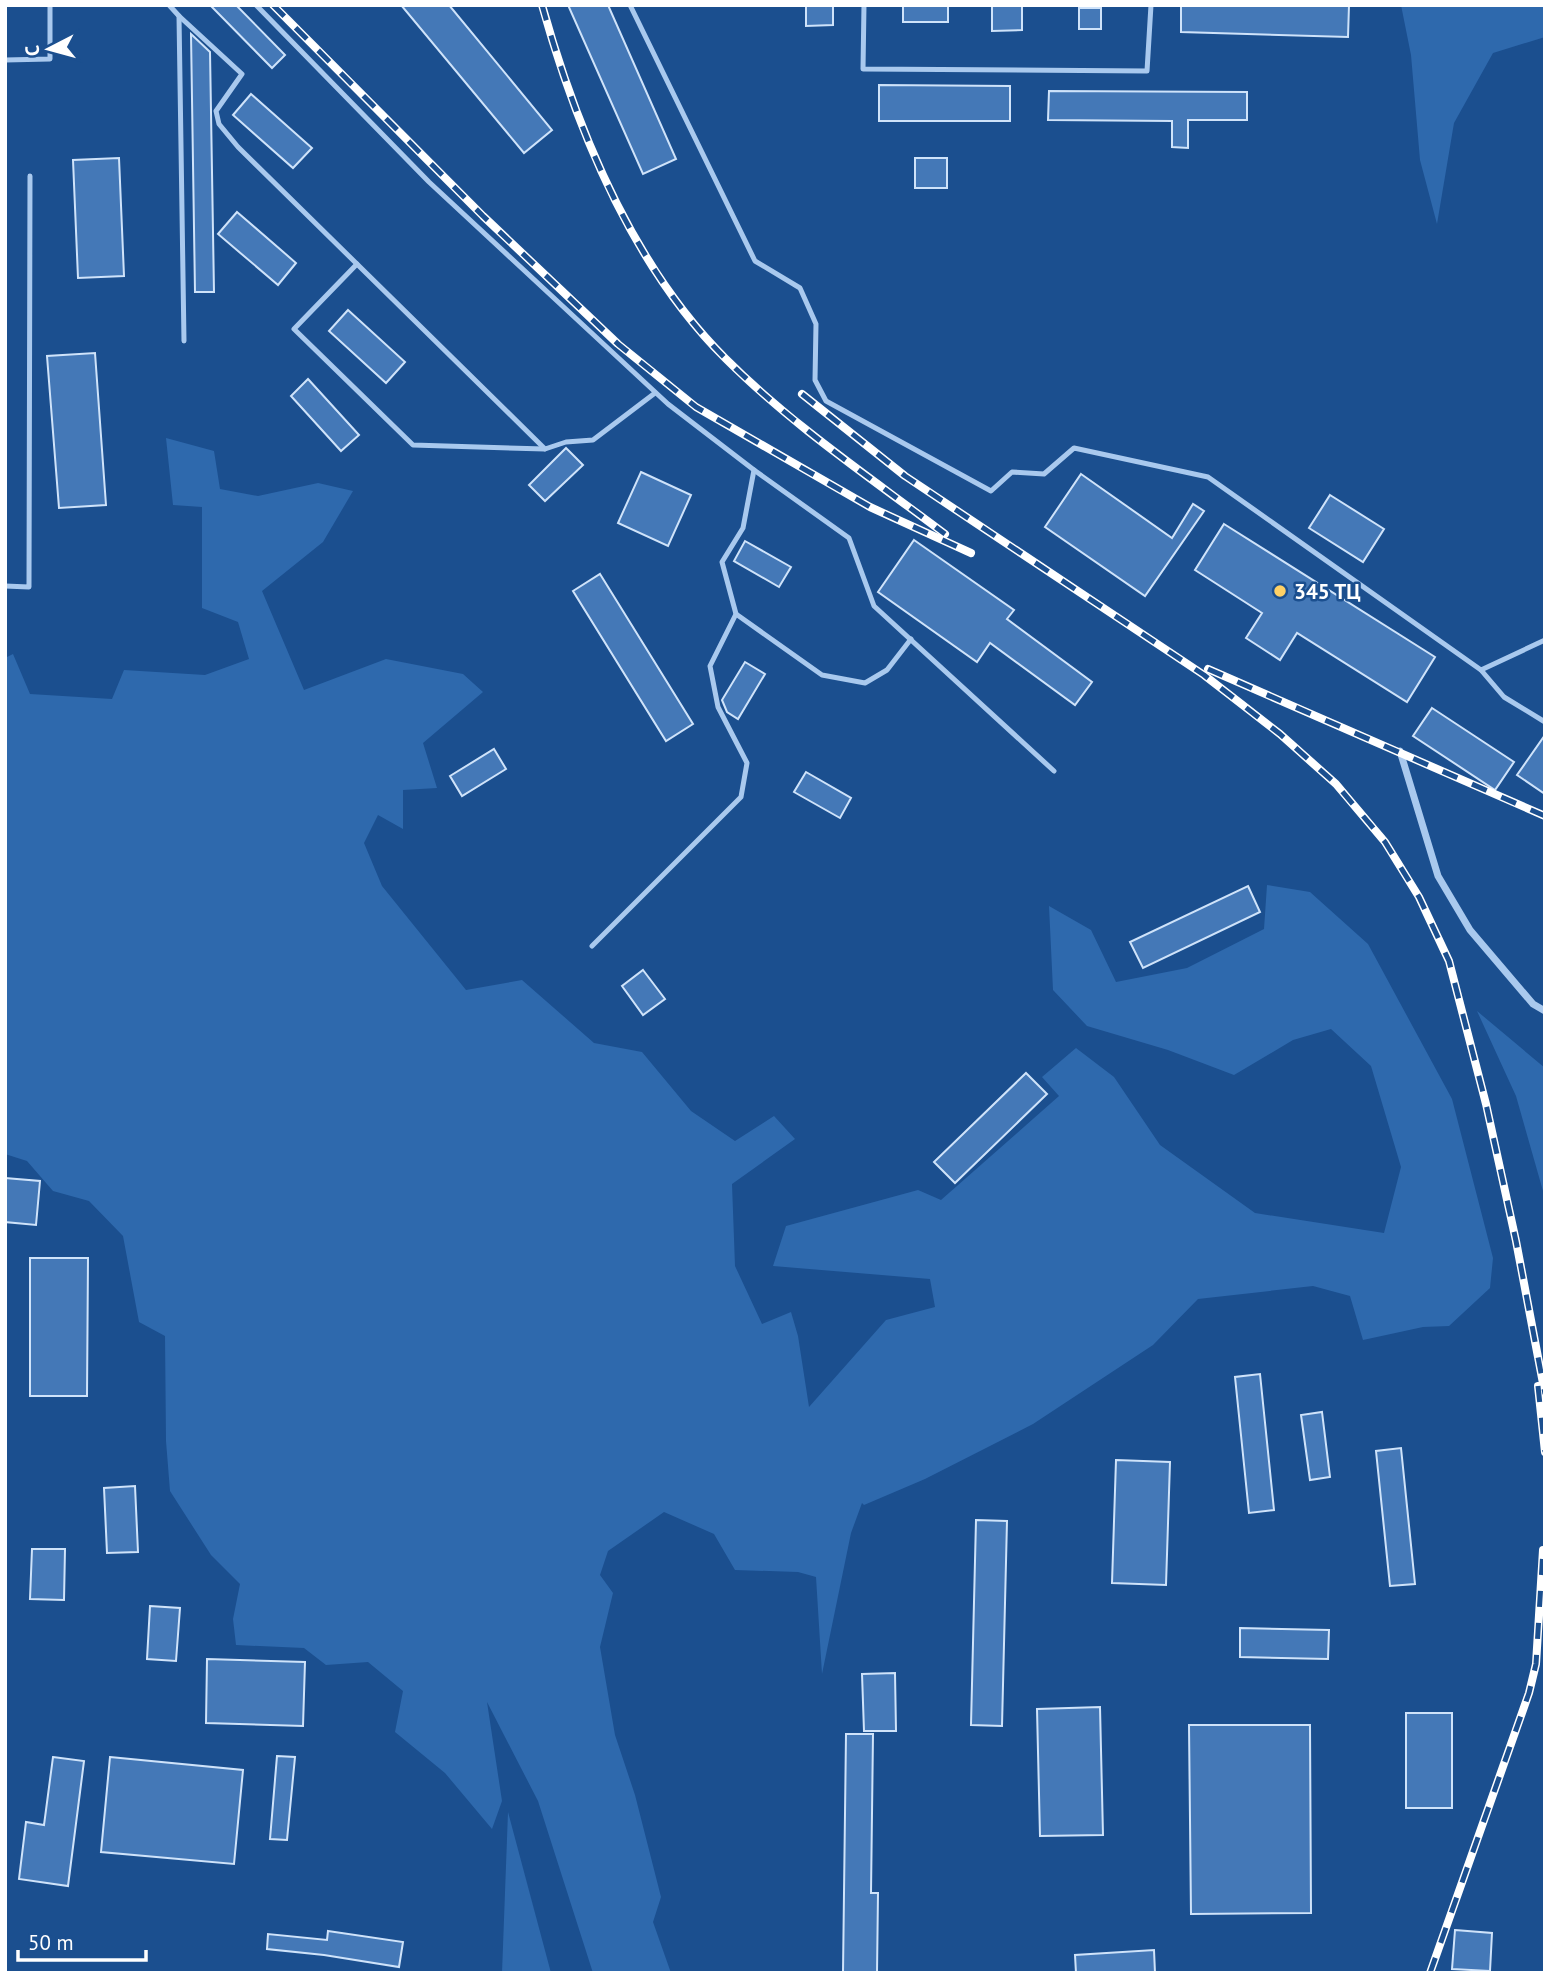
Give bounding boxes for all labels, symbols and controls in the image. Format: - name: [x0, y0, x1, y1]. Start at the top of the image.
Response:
- north arrow: [14, 14, 84, 84]
- text: С: [20, 44, 45, 57]
- place label: 345 ТЦ: [1294, 578, 1361, 605]
- marker: 345 ТЦ: [1272, 583, 1288, 599]
- scale bar: [18, 1918, 145, 1962]
- text: 50 m: [28, 1929, 74, 1956]

